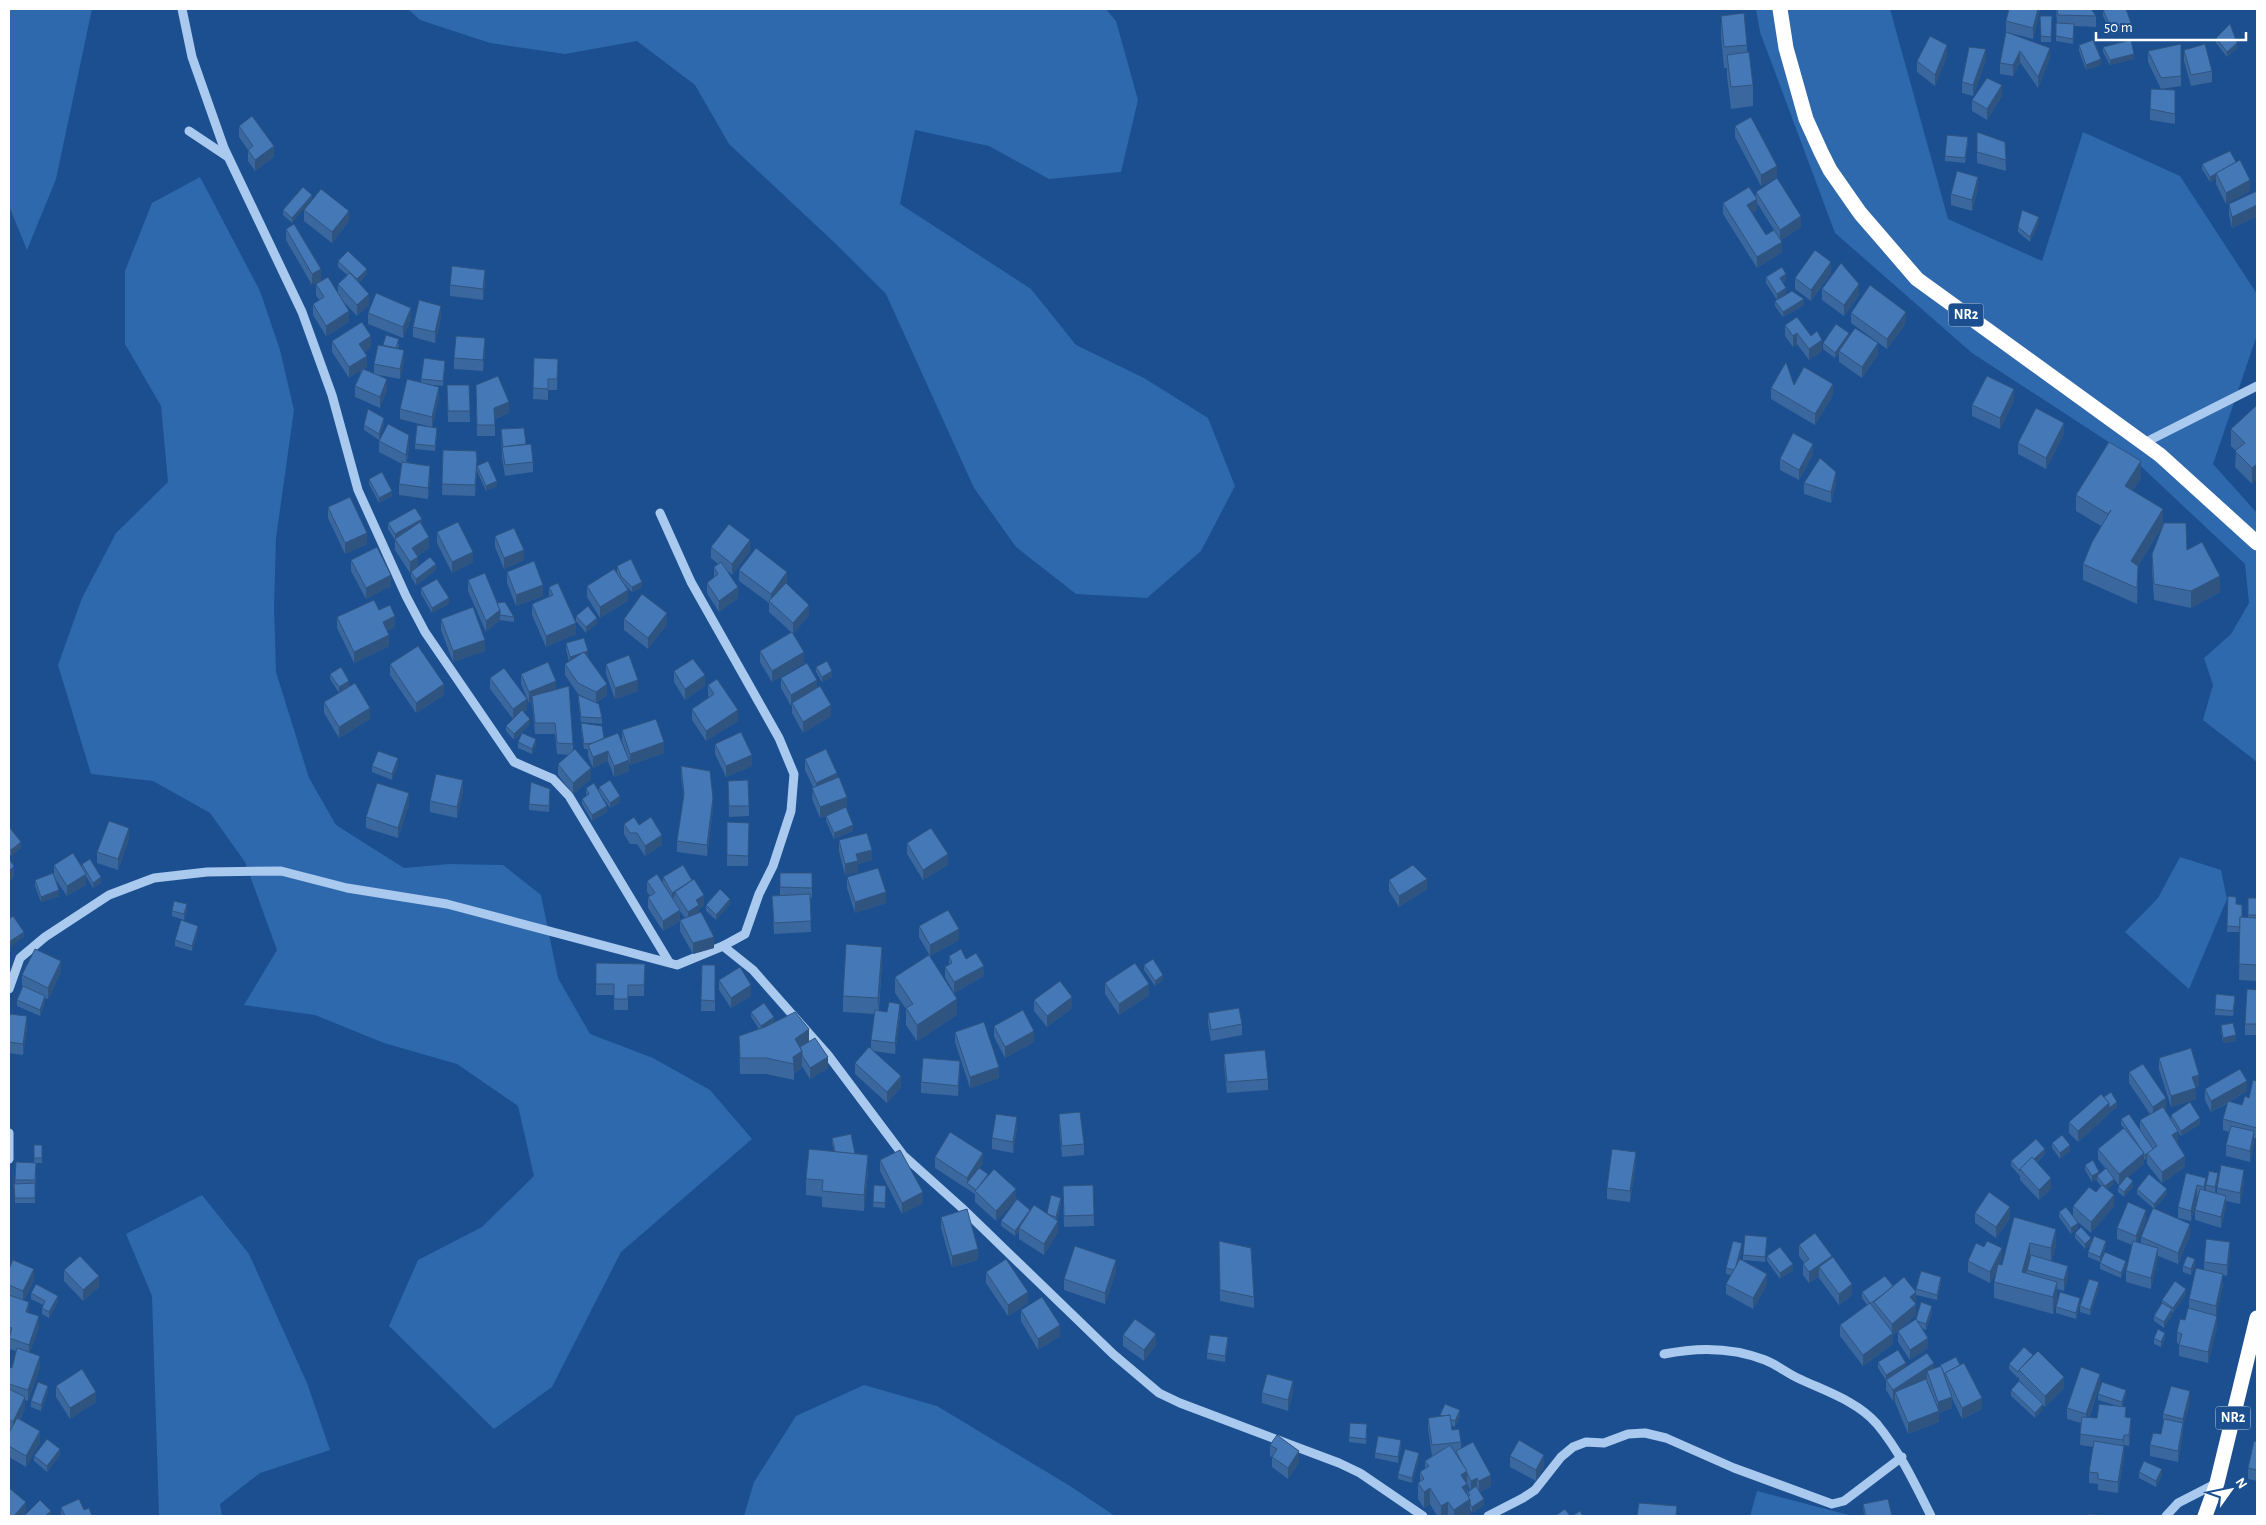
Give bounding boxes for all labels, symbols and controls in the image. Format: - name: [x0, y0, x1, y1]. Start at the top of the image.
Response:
- scale bar: [2096, 10, 2246, 42]
- text: 50 m: [2104, 20, 2133, 35]
- road number: NR2: [1948, 304, 1984, 326]
- road number: NR2: [2216, 1406, 2250, 1430]
- north arrow: [2206, 1465, 2256, 1515]
- text: N: [2233, 1476, 2250, 1491]

